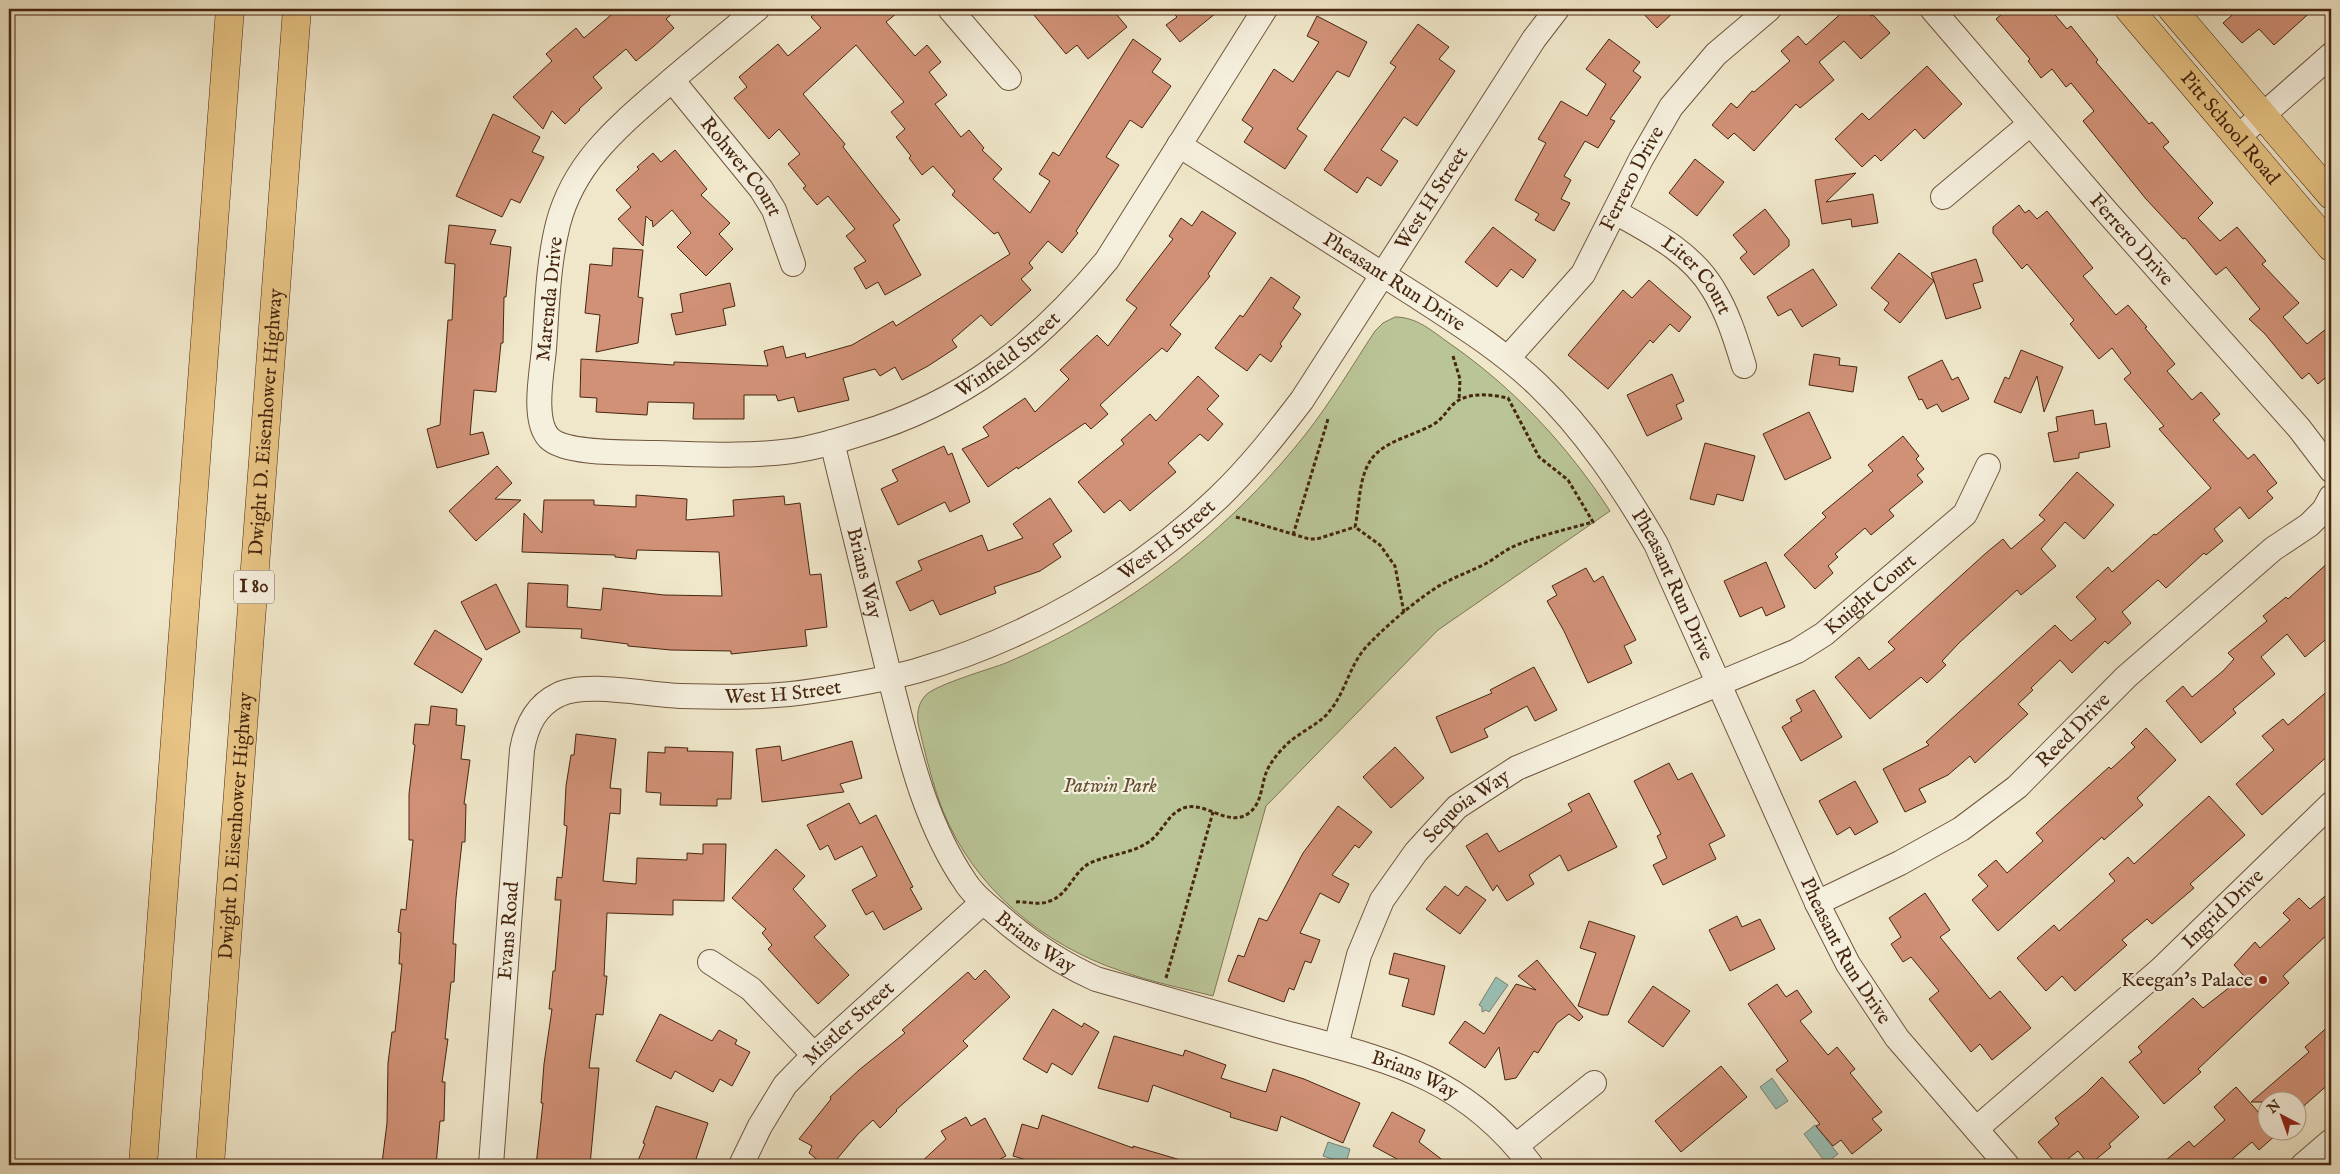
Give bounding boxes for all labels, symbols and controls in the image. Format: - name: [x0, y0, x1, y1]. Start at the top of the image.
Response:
- street label: Pitt School Road: [2175, 66, 2285, 190]
- street label: Rohwer Court: [695, 112, 788, 219]
- street label: Ferrero Drive: [1594, 122, 1670, 235]
- street label: West H Street: [1389, 142, 1474, 254]
- street label: Ferrero Drive: [2084, 188, 2179, 291]
- street label: Pheasant Run Drive: [1318, 227, 1470, 337]
- street label: Liter Court: [1657, 230, 1737, 318]
- street label: Marenda Drive: [531, 236, 569, 362]
- street label: Dwight D. Eisenhower Highway: [243, 287, 288, 557]
- street label: Winfield Street: [951, 306, 1066, 403]
- street label: West H Street: [1113, 494, 1221, 586]
- street label: Pheasant Run Drive: [1626, 505, 1719, 664]
- street label: Brians Way: [841, 525, 888, 621]
- street label: Knight Court: [1819, 548, 1922, 641]
- road number: I 80: [234, 570, 274, 604]
- street label: West H Street: [725, 674, 843, 709]
- street label: Reed Drive: [2031, 688, 2116, 773]
- street label: Dwight D. Eisenhower Highway: [213, 691, 258, 961]
- street label: Sequoia Way: [1418, 764, 1514, 848]
- park label: Patwin Park: [1063, 774, 1157, 799]
- street label: Ingrid Drive: [2177, 863, 2269, 954]
- street label: Pheasant Run Drive: [1795, 874, 1897, 1029]
- street label: Evans Road: [492, 880, 525, 981]
- street label: Brians Way: [990, 906, 1080, 979]
- place label: Keegan's Palace: [2121, 968, 2253, 993]
- marker: Keegan's Palace: [2257, 974, 2269, 986]
- street label: Mistler Street: [798, 976, 900, 1071]
- street label: Brians Way: [1368, 1045, 1463, 1105]
- north arrow: [2258, 1092, 2308, 1142]
- text: N: [2263, 1096, 2285, 1118]

